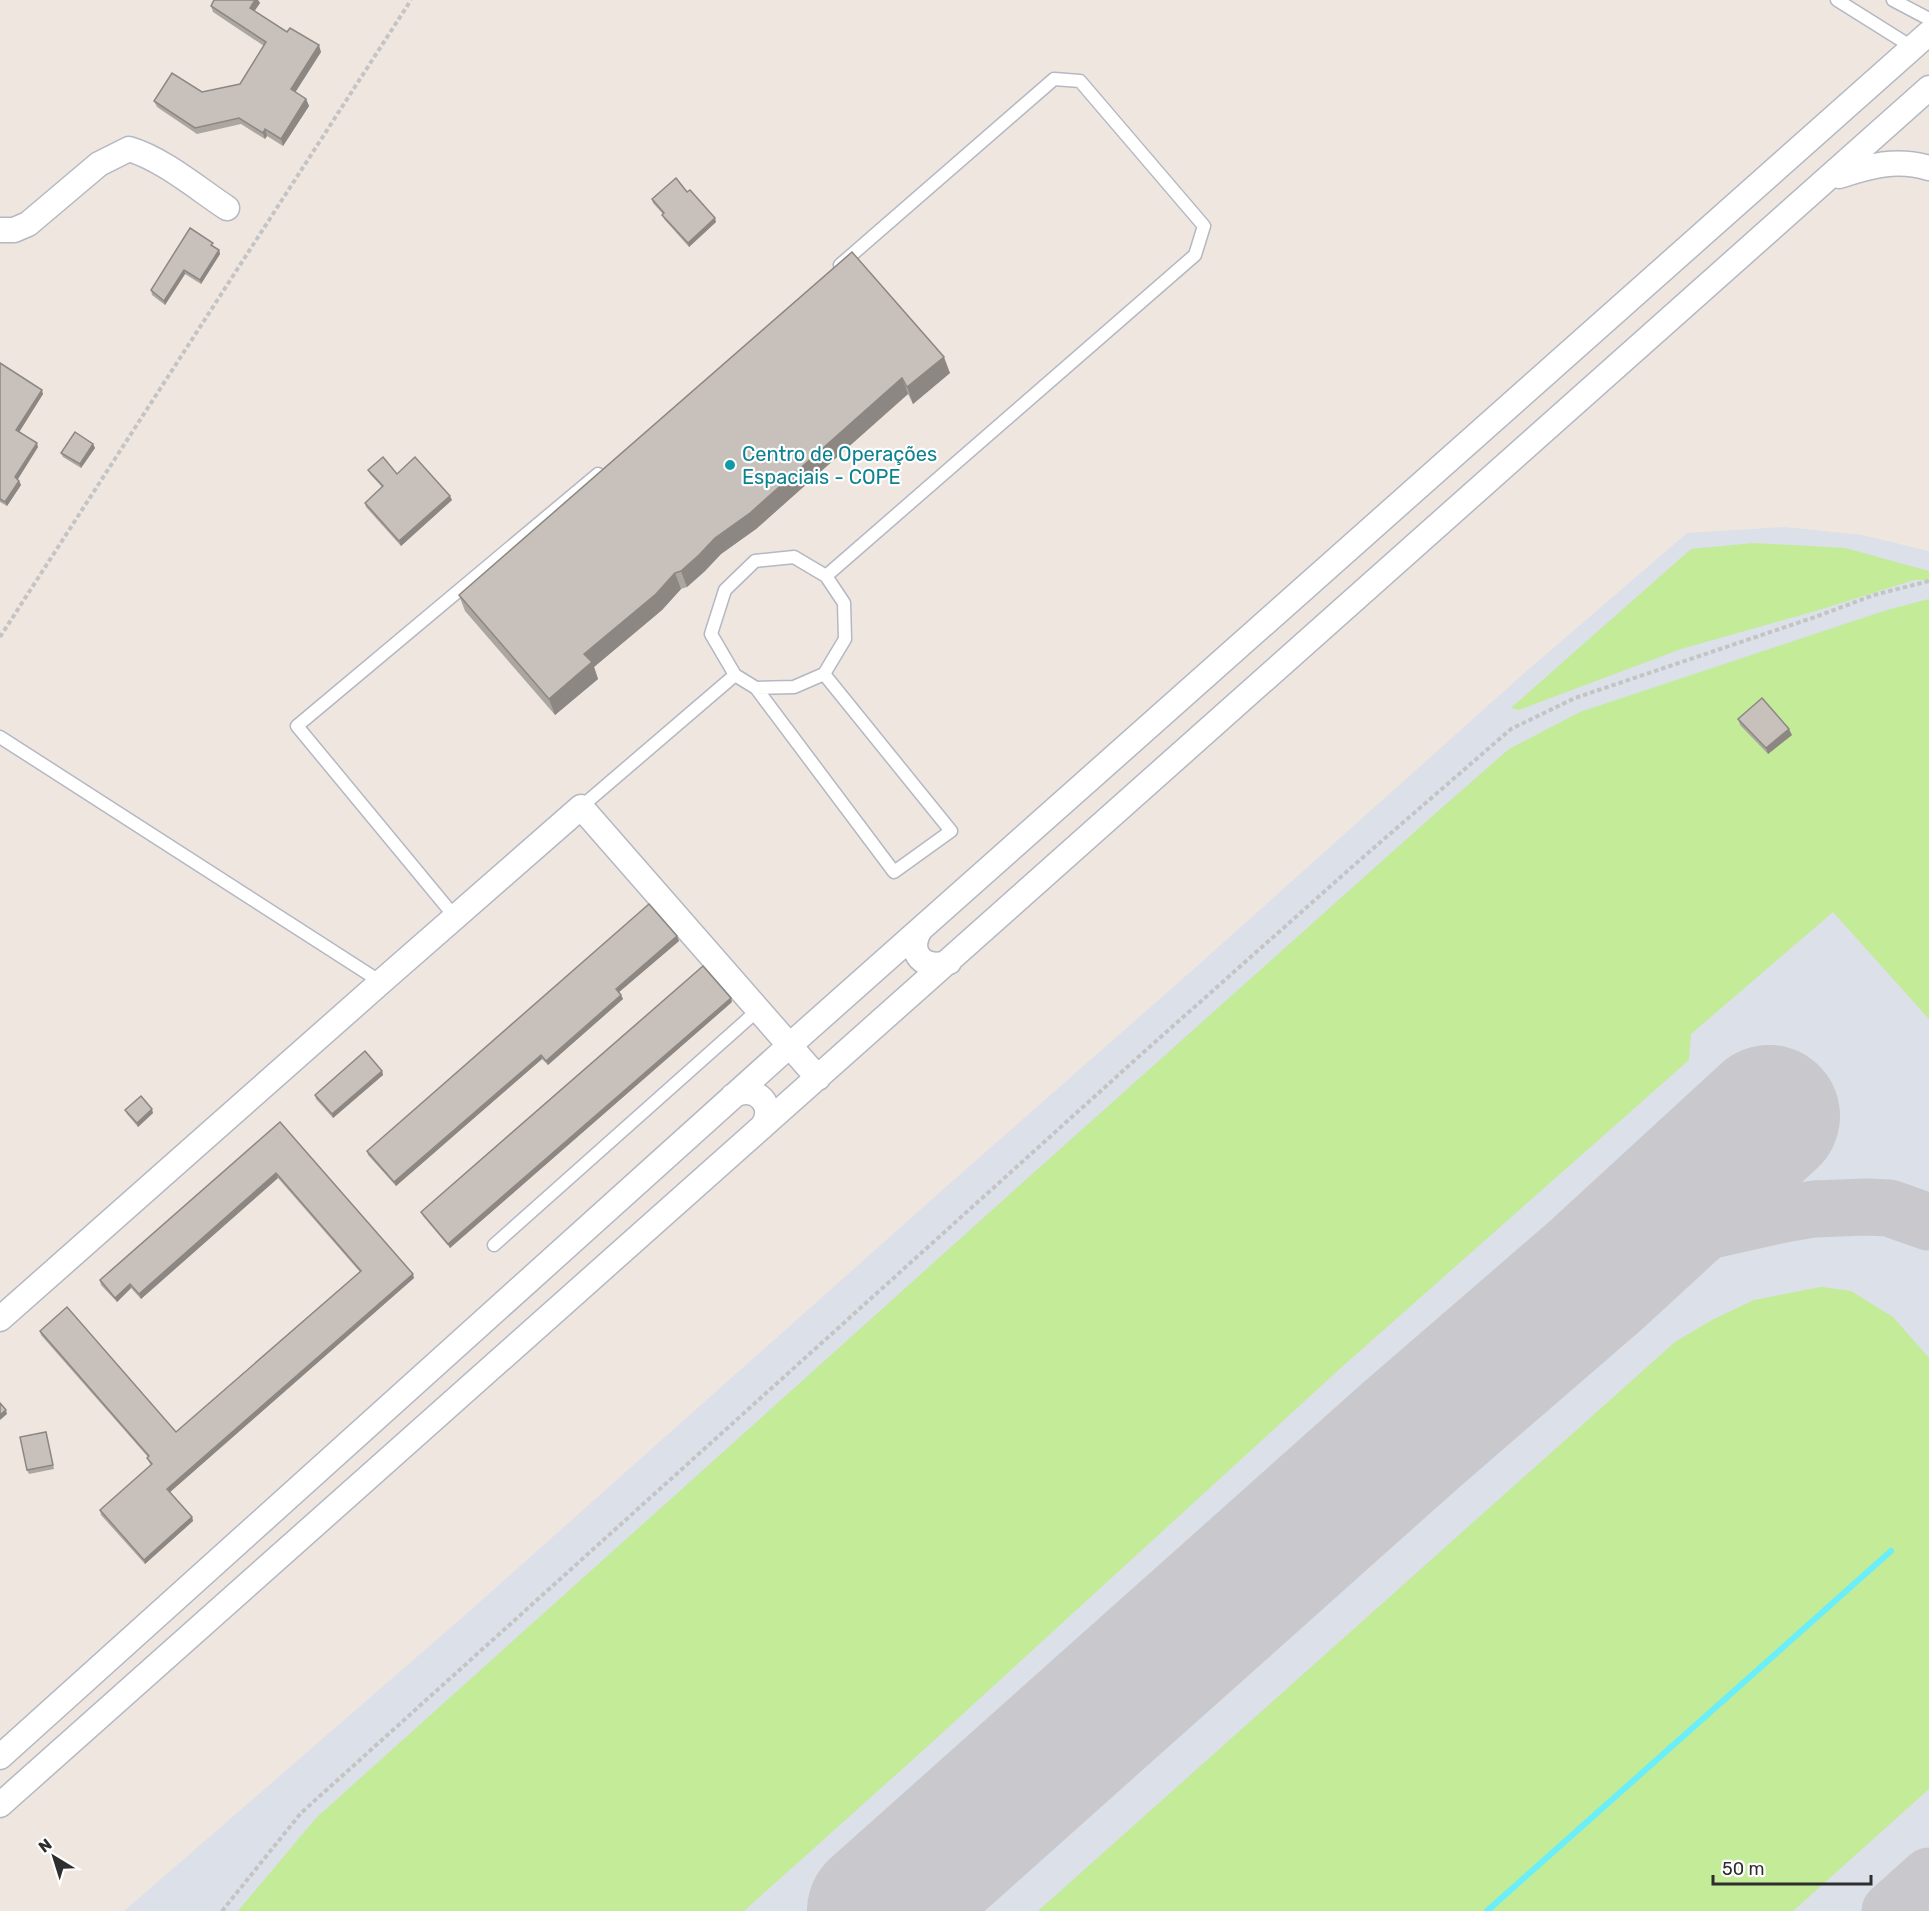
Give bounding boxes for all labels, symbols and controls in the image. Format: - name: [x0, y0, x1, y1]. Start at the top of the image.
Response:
- place label: Centro de Operações Espaciais - COPE: [742, 442, 937, 489]
- marker: Centro de Operações Espaciais - COPE: [723, 458, 737, 472]
- north arrow: [24, 1827, 84, 1887]
- text: N: [35, 1835, 55, 1857]
- scale bar: [1713, 1848, 1870, 1886]
- text: 50 m: [1722, 1858, 1765, 1880]

